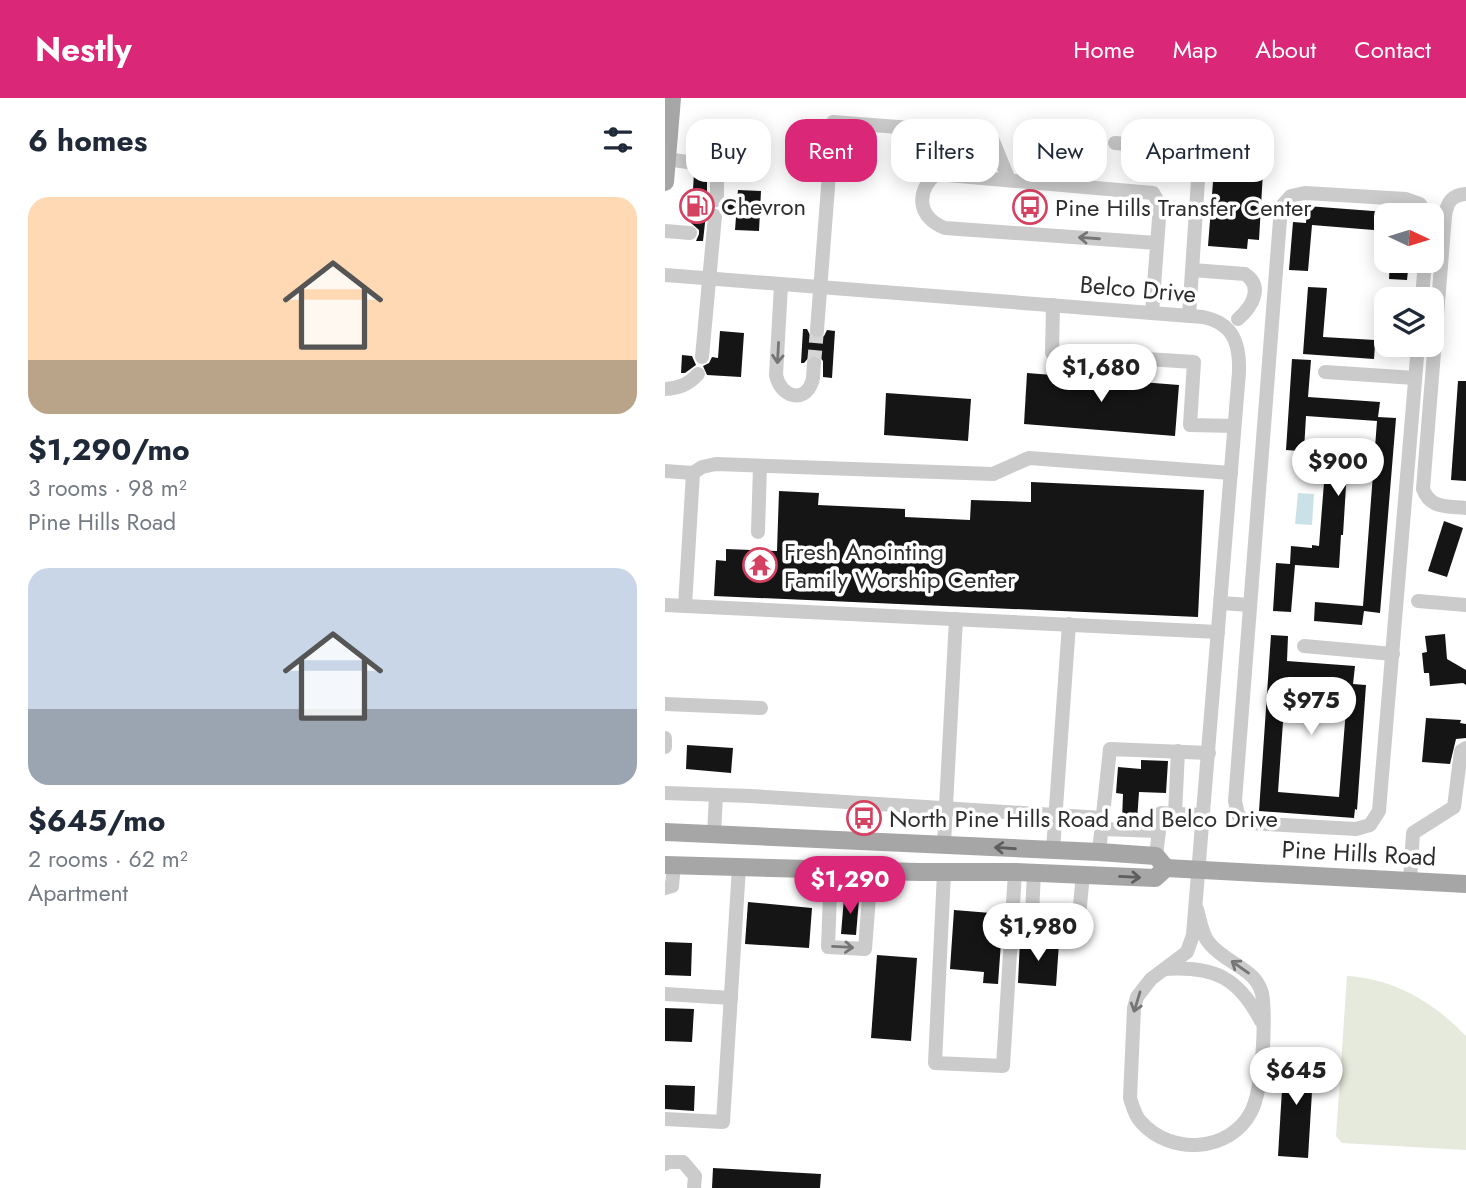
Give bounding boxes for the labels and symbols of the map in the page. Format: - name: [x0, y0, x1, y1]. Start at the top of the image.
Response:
- fuel station icon: Chevron: [678, 187, 716, 225]
- bus stop icon: Pine Hills Transfer Center: [1011, 188, 1049, 226]
- place label: Chevron: [721, 189, 806, 224]
- place label: Pine Hills Transfer Center: [1055, 190, 1312, 225]
- north arrow: [1374, 203, 1444, 273]
- one-way arrow: [1078, 231, 1101, 244]
- street label: Belco Drive: [1078, 266, 1198, 312]
- one-way arrow: [771, 341, 784, 364]
- pin: $1,680: [1044, 344, 1158, 404]
- pin: $900: [1297, 438, 1379, 498]
- place label: Fresh Anointing Family Worship Center: [784, 534, 1016, 597]
- temple icon: Fresh Anointing Family Worship Center: [741, 546, 779, 584]
- pin: $975: [1270, 678, 1352, 737]
- bus stop icon: North Pine Hills Road and Belco Drive: [845, 799, 883, 837]
- place label: North Pine Hills Road and Belco Drive: [889, 801, 1278, 836]
- street label: Pine Hills Road: [1281, 831, 1437, 875]
- one-way arrow: [994, 841, 1017, 854]
- pin: $1,290: [793, 856, 907, 916]
- one-way arrow: [1118, 870, 1141, 883]
- pin: $1,980: [981, 904, 1095, 963]
- one-way arrow: [831, 941, 854, 954]
- one-way arrow: [1231, 960, 1250, 974]
- one-way arrow: [1130, 991, 1143, 1013]
- pin: $645: [1255, 1048, 1337, 1107]

